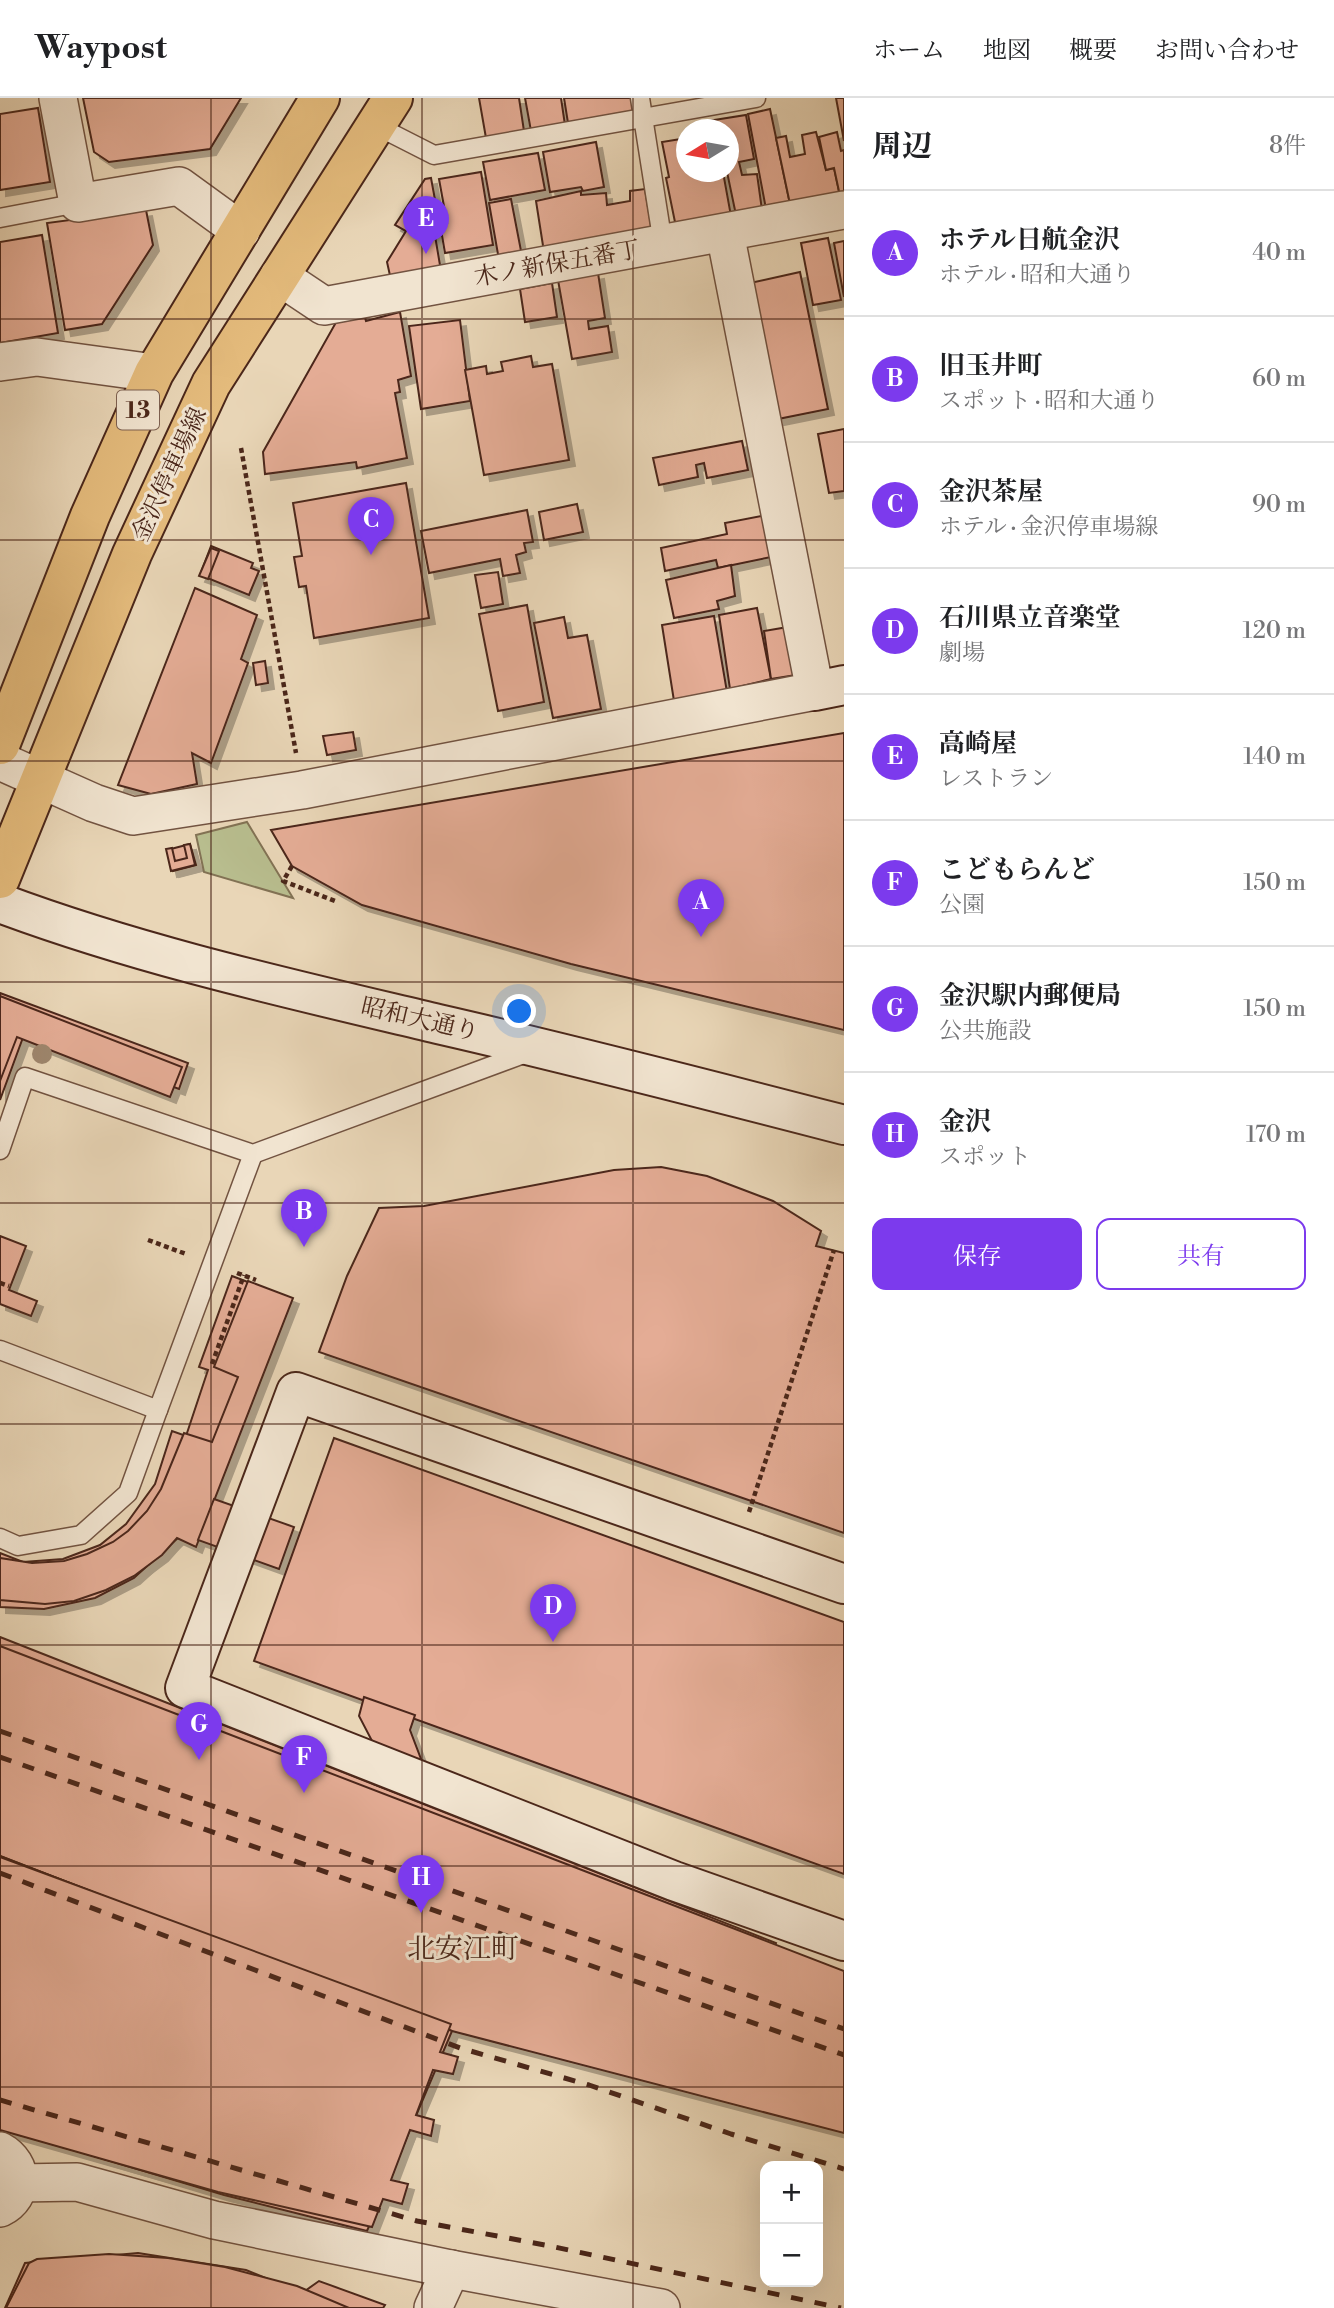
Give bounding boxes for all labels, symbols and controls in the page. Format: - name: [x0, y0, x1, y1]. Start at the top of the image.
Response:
- text: Waypost: [35, 28, 167, 69]
- text: ホーム: [873, 36, 945, 66]
- text: 地図: [983, 36, 1031, 66]
- text: 概要: [1069, 36, 1117, 66]
- text: お問い合わせ: [1155, 36, 1299, 66]
- north arrow: [676, 119, 739, 182]
- text: 周辺: [872, 128, 932, 166]
- text: 8件: [1269, 132, 1306, 160]
- pin: E: [403, 196, 449, 254]
- text: ホテル日航金沢: [939, 224, 1120, 256]
- street label: 木ノ新保五番丁: [472, 235, 643, 293]
- text: A: [887, 239, 903, 267]
- text: 40 m: [1252, 239, 1306, 267]
- text: ホテル · 昭和大通り: [939, 261, 1135, 289]
- text: 旧玉井町: [939, 350, 1043, 382]
- text: B: [886, 365, 904, 393]
- text: 60 m: [1252, 365, 1306, 393]
- text: スポット · 昭和大通り: [939, 387, 1159, 415]
- road number: 13: [117, 390, 159, 430]
- street label: 金沢停車場線: [126, 403, 214, 546]
- text: 金沢茶屋: [939, 476, 1043, 508]
- text: C: [887, 491, 903, 519]
- text: 90 m: [1252, 491, 1306, 519]
- pin: C: [348, 497, 394, 555]
- text: ホテル · 金沢停車場線: [939, 513, 1158, 541]
- text: 石川県立音楽堂: [939, 602, 1121, 634]
- text: D: [886, 617, 904, 645]
- text: 120 m: [1242, 617, 1306, 645]
- text: 劇場: [939, 639, 985, 667]
- text: 高崎屋: [939, 728, 1017, 760]
- text: E: [887, 743, 903, 771]
- text: 140 m: [1243, 743, 1306, 771]
- text: レストラン: [939, 765, 1053, 793]
- text: こどもらんど: [939, 854, 1095, 886]
- text: F: [887, 869, 903, 897]
- text: 150 m: [1243, 869, 1306, 897]
- pin: A: [678, 879, 724, 937]
- text: 公園: [939, 891, 985, 919]
- text: 金沢駅内郵便局: [939, 980, 1121, 1012]
- street label: 昭和大通り: [358, 992, 482, 1048]
- your location: [502, 994, 536, 1028]
- text: G: [886, 995, 904, 1023]
- text: 150 m: [1243, 995, 1306, 1023]
- text: 公共施設: [939, 1017, 1031, 1045]
- text: 金沢: [939, 1106, 991, 1138]
- text: H: [886, 1121, 905, 1149]
- text: 170 m: [1246, 1121, 1306, 1149]
- text: スポット: [939, 1143, 1031, 1171]
- pin: B: [281, 1189, 327, 1247]
- button: 保存: [872, 1218, 1082, 1290]
- button: 共有: [1096, 1218, 1306, 1290]
- pin: D: [530, 1584, 576, 1642]
- pin: G: [176, 1702, 222, 1760]
- pin: F: [281, 1735, 327, 1793]
- pin: H: [398, 1855, 444, 1913]
- district label: 北安江町: [407, 1932, 519, 1967]
- map controls: [760, 2161, 823, 2287]
- button: +: [760, 2161, 823, 2224]
- button: −: [760, 2224, 823, 2287]

